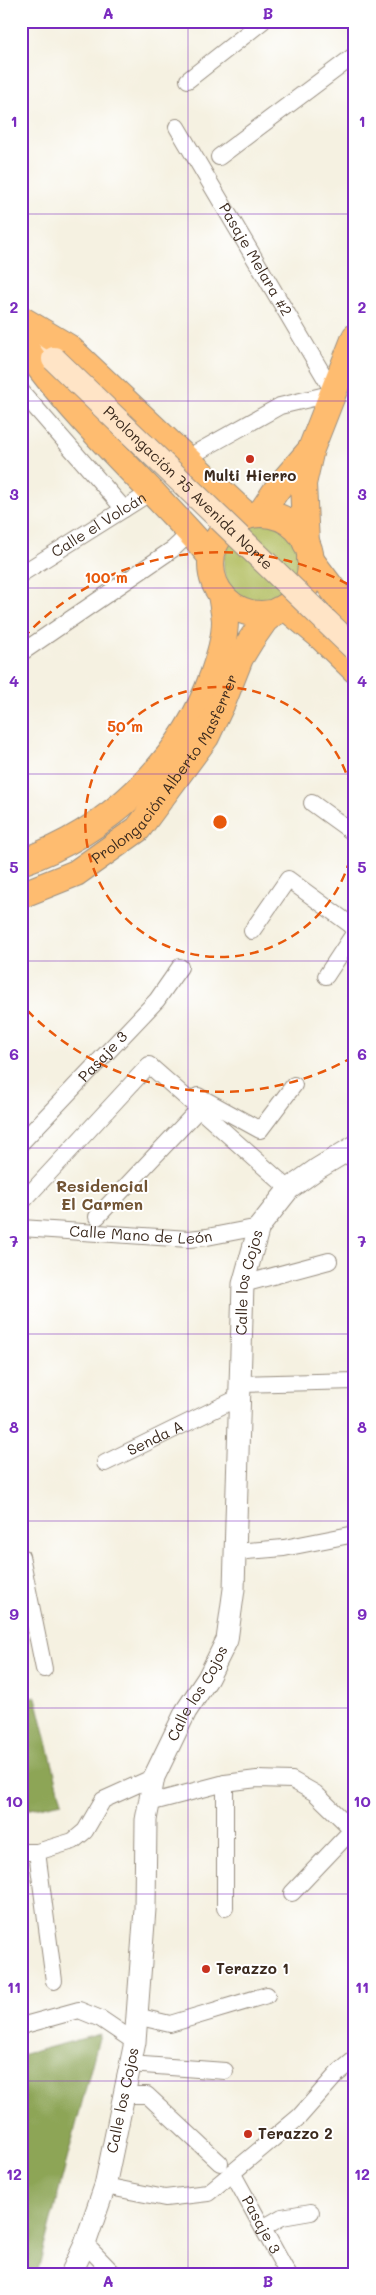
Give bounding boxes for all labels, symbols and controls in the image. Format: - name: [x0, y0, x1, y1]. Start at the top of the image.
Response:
- text: A: [102, 2, 114, 23]
- text: B: [263, 2, 273, 23]
- text: 1: [10, 110, 18, 131]
- text: 1: [358, 110, 366, 131]
- street label: Pasaje Melara #2: [215, 199, 297, 319]
- text: 2: [10, 296, 19, 317]
- text: 2: [358, 296, 367, 317]
- street label: Prolongación 75 Avenida Norte: [100, 401, 278, 574]
- marker: Multi Hierro: [244, 453, 256, 465]
- place label: Multi Hierro: [204, 465, 296, 485]
- text: 3: [9, 483, 19, 504]
- text: 3: [357, 483, 367, 504]
- street label: Calle el Volcán: [47, 487, 149, 561]
- text: 100 m: [84, 567, 128, 587]
- text: 4: [9, 670, 19, 691]
- text: 4: [357, 670, 367, 691]
- street label: Prolongación Alberto Masferrer: [87, 671, 242, 868]
- text: 50 m: [107, 716, 143, 736]
- centre of rings: [211, 813, 229, 831]
- text: 5: [9, 856, 19, 877]
- text: 5: [357, 856, 367, 877]
- street label: Pasaje 3: [73, 1026, 131, 1086]
- text: 6: [9, 1043, 19, 1064]
- text: 6: [357, 1043, 367, 1064]
- district label: Residencial El Carmen: [56, 1175, 148, 1214]
- street label: Calle Mano de León: [69, 1220, 214, 1248]
- street label: Calle los Cojos: [230, 1227, 267, 1336]
- text: 7: [10, 1230, 19, 1251]
- text: 7: [358, 1230, 367, 1251]
- street label: Senda A: [123, 1415, 186, 1460]
- text: 8: [9, 1416, 19, 1437]
- text: 8: [357, 1416, 367, 1437]
- text: 9: [9, 1603, 19, 1624]
- text: 9: [357, 1603, 367, 1624]
- street label: Calle los Cojos: [162, 1642, 232, 1744]
- text: 10: [5, 1790, 23, 1811]
- text: 10: [353, 1790, 371, 1811]
- place label: Terazzo 1: [216, 1958, 289, 1978]
- marker: Terazzo 1: [200, 1963, 212, 1975]
- text: 11: [7, 1976, 21, 1997]
- text: 11: [355, 1976, 369, 1997]
- street label: Calle los Cojos: [101, 2045, 143, 2155]
- place label: Terazzo 2: [258, 2123, 333, 2143]
- marker: Terazzo 2: [242, 2128, 254, 2140]
- text: 12: [6, 2163, 22, 2184]
- text: 12: [354, 2163, 370, 2184]
- street label: Pasaje 3: [238, 2192, 286, 2257]
- text: A: [102, 2270, 114, 2291]
- text: B: [263, 2270, 273, 2291]

